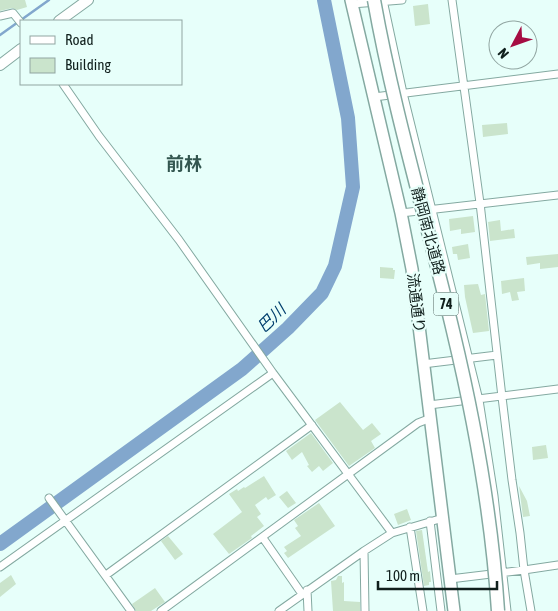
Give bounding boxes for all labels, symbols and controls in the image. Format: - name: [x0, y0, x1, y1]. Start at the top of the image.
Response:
- legend: [20, 20, 182, 85]
- north arrow: [488, 20, 538, 70]
- text: Road: [65, 31, 94, 48]
- text: N: [494, 45, 512, 62]
- text: Building: [65, 56, 111, 73]
- district label: 前林: [166, 153, 202, 174]
- street label: 静岡南北道路: [409, 185, 448, 277]
- street label: 流通通り: [404, 272, 429, 334]
- road number: 74: [434, 292, 458, 316]
- water label: 巴川: [253, 299, 290, 336]
- scale bar: [378, 558, 497, 590]
- text: 100 m: [386, 567, 420, 584]

